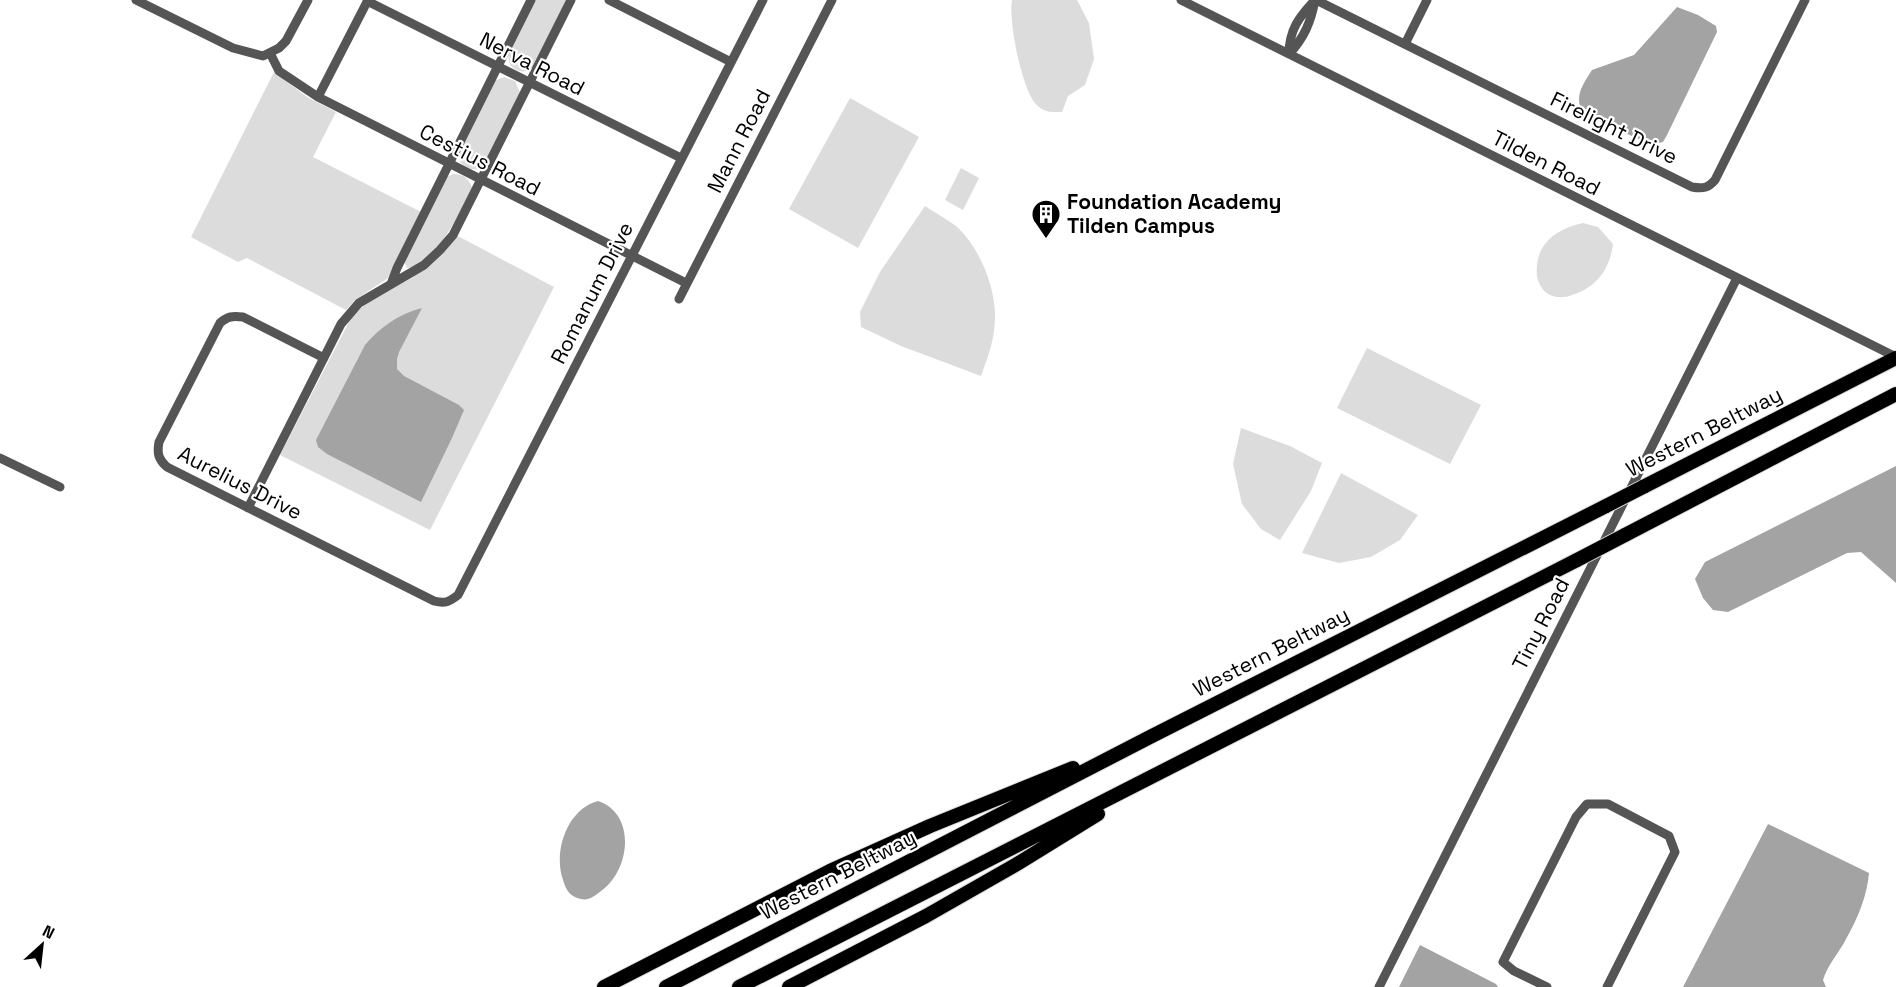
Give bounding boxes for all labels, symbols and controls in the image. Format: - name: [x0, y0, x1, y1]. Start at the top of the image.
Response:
- street label: Nerva Road: [475, 26, 589, 102]
- street label: Mann Road: [701, 84, 776, 197]
- street label: Firelight Drive: [1546, 85, 1682, 170]
- street label: Cestius Road: [415, 117, 545, 202]
- street label: Tilden Road: [1487, 124, 1605, 201]
- place label: Foundation Academy Tilden Campus: [1067, 188, 1281, 239]
- building icon: Foundation Academy Tilden Campus: [1030, 198, 1062, 240]
- street label: Romanum Drive: [544, 217, 639, 368]
- street label: Western Beltway: [1621, 381, 1786, 483]
- street label: Aurelius Drive: [174, 440, 307, 525]
- street label: Tiny Road: [1506, 573, 1575, 674]
- street label: Western Beltway: [1188, 601, 1353, 703]
- street label: Western Beltway: [755, 824, 920, 926]
- north arrow: [12, 915, 72, 975]
- text: N: [39, 920, 58, 944]

